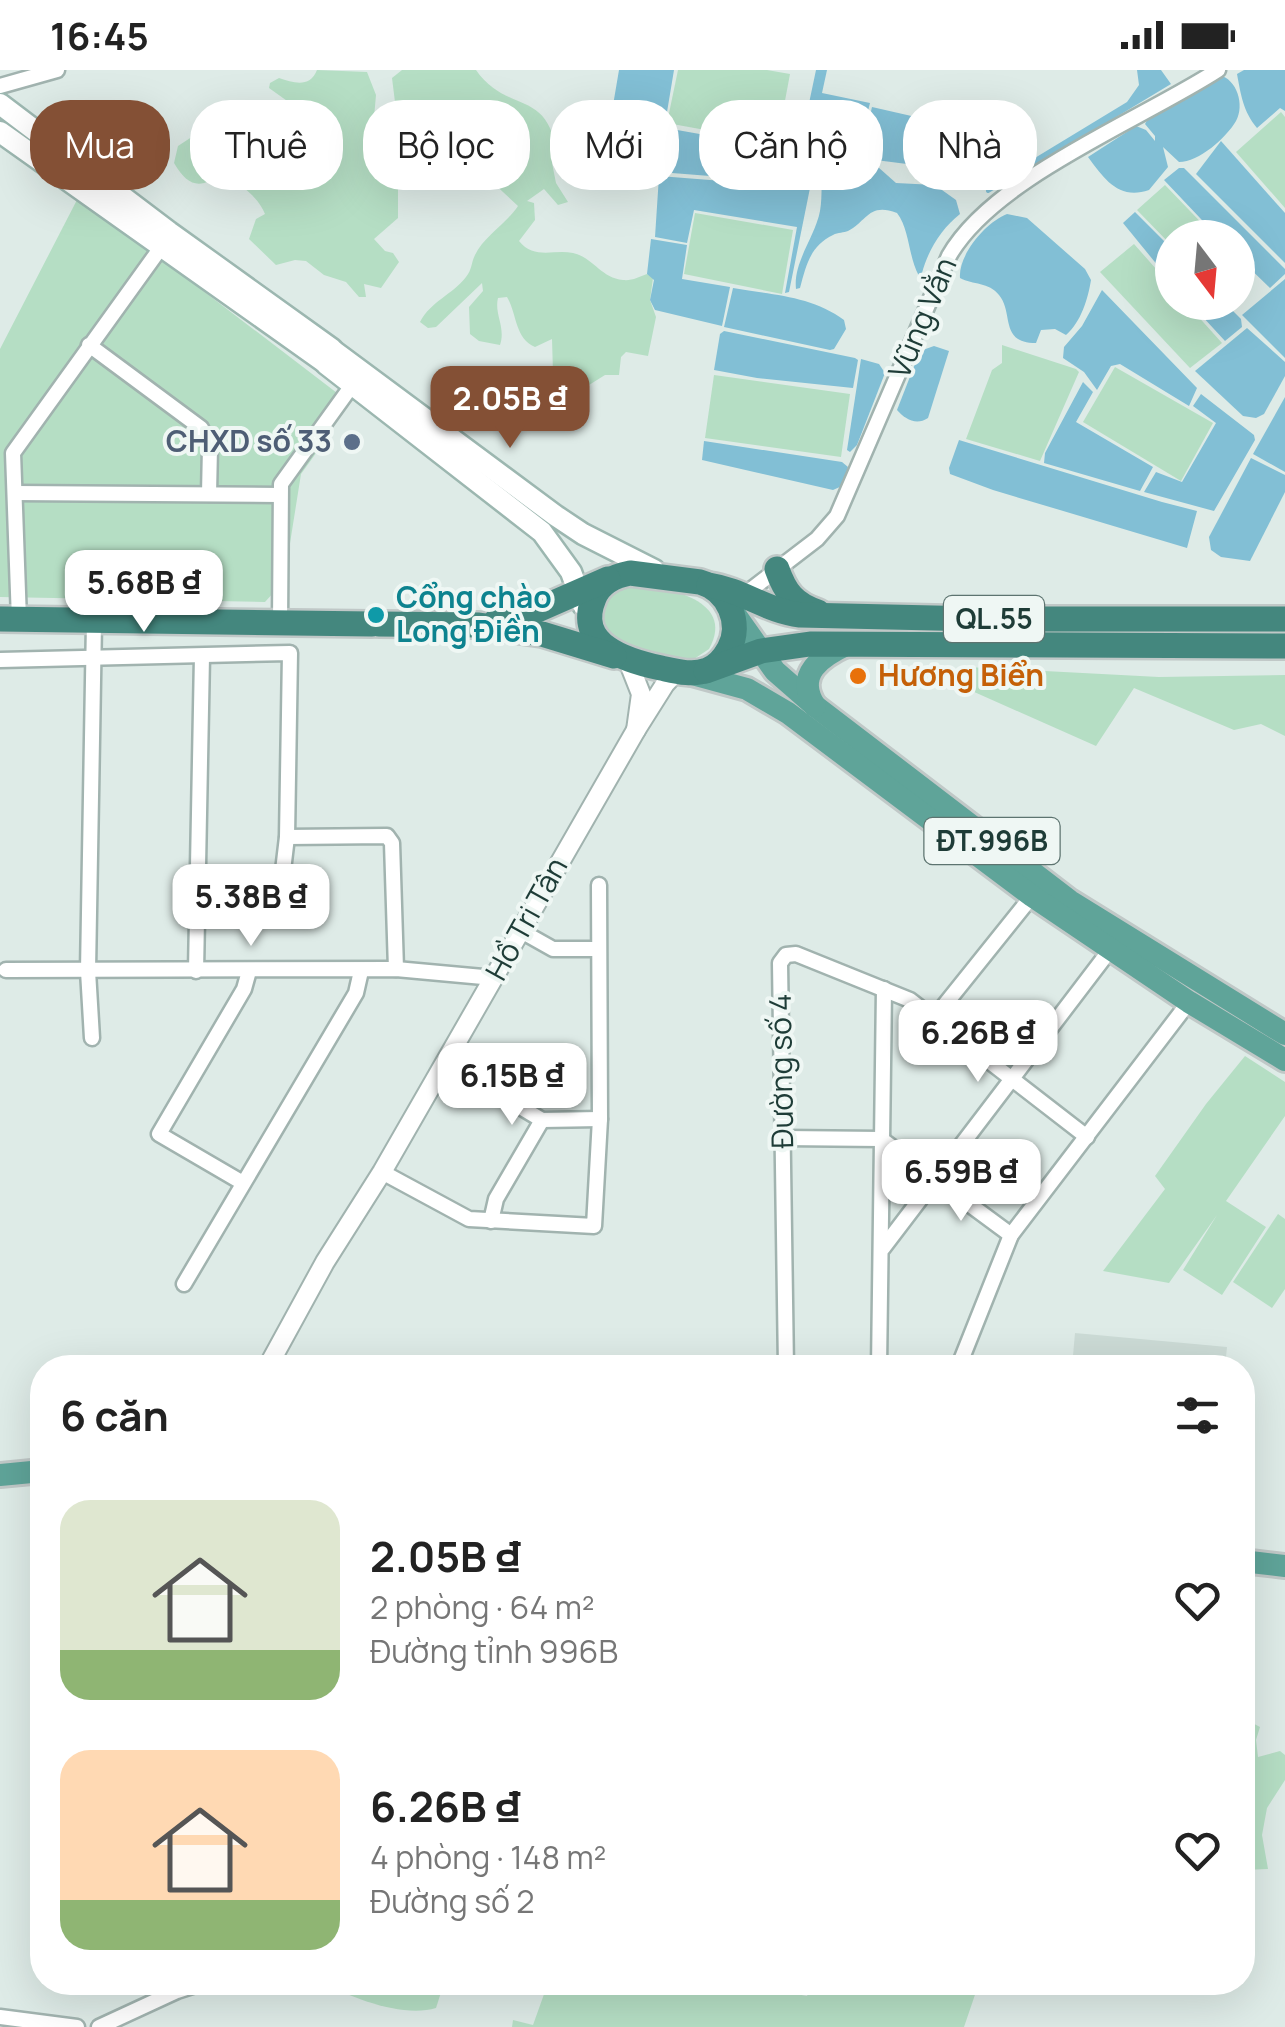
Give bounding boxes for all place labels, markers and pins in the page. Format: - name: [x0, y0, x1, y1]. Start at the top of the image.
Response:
- pin: 2.05B ₫: [418, 366, 602, 451]
- place label: CHXD số 33: [166, 420, 332, 461]
- marker: CHXD số 33: [341, 431, 363, 453]
- pin: 5.68B ₫: [52, 550, 236, 635]
- place label: Cổng chào Long Điền: [396, 576, 552, 651]
- marker: Cổng chào Long Điền: [365, 604, 387, 626]
- place label: Hương Biển: [878, 654, 1044, 695]
- marker: Hương Biển: [847, 665, 869, 687]
- pin: 5.38B ₫: [159, 864, 343, 949]
- pin: 6.26B ₫: [886, 1000, 1070, 1085]
- pin: 6.15B ₫: [420, 1043, 604, 1128]
- pin: 6.59B ₫: [869, 1139, 1053, 1224]

